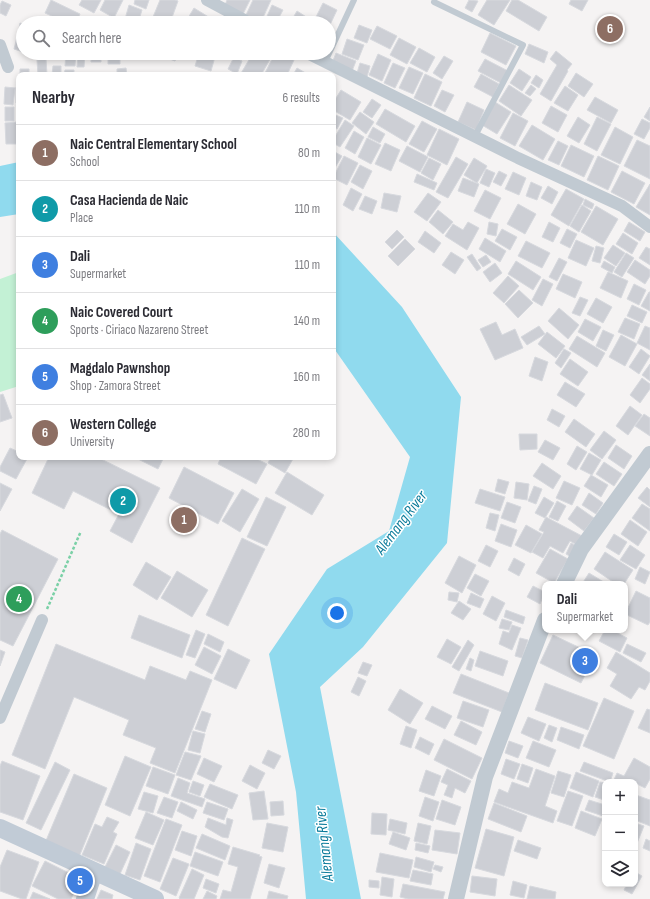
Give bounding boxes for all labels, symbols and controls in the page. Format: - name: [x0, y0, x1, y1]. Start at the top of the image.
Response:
- pin: 6: [597, 14, 623, 44]
- search box: [16, 16, 336, 60]
- icon: search: [30, 27, 52, 49]
- text: Search here: [62, 29, 122, 48]
- text: Nearby: [32, 88, 75, 108]
- text: 6 results: [282, 90, 320, 106]
- text: Naic Central Elementary School: [70, 135, 237, 154]
- text: 1: [42, 145, 48, 161]
- text: 80 m: [298, 145, 320, 161]
- text: School: [70, 154, 100, 170]
- text: Casa Hacienda de Naic: [70, 191, 188, 210]
- text: 2: [42, 201, 48, 217]
- text: 110 m: [295, 201, 320, 217]
- text: Place: [70, 210, 93, 226]
- text: Dali: [70, 247, 90, 266]
- text: 3: [42, 257, 48, 273]
- text: 110 m: [295, 257, 320, 273]
- text: Supermarket: [70, 266, 126, 282]
- text: Naic Covered Court: [70, 303, 173, 322]
- text: 4: [42, 313, 48, 329]
- text: 140 m: [294, 313, 320, 329]
- text: Sports · Ciriaco Nazareno Street: [70, 322, 209, 338]
- text: Magdalo Pawnshop: [70, 359, 170, 378]
- text: 5: [42, 369, 48, 385]
- text: 160 m: [294, 369, 320, 385]
- text: Shop · Zamora Street: [70, 378, 161, 394]
- text: Western College: [70, 415, 156, 434]
- text: 6: [42, 425, 48, 441]
- text: 280 m: [293, 425, 320, 441]
- text: University: [70, 434, 114, 450]
- pin: 2: [110, 486, 136, 516]
- water label: Alemang River: [370, 487, 432, 559]
- pin: 1: [171, 505, 197, 535]
- popup: [542, 581, 628, 633]
- pin: 4: [6, 584, 32, 614]
- text: Dali: [557, 590, 577, 609]
- your location: [327, 603, 347, 623]
- text: Supermarket: [557, 609, 613, 625]
- pin: 3: [572, 646, 598, 676]
- map controls: [602, 779, 638, 887]
- button: +: [602, 779, 638, 815]
- water label: Alemang River: [311, 805, 338, 883]
- button: −: [602, 815, 638, 851]
- button: layers: [602, 851, 638, 887]
- pin: 5: [67, 866, 93, 896]

